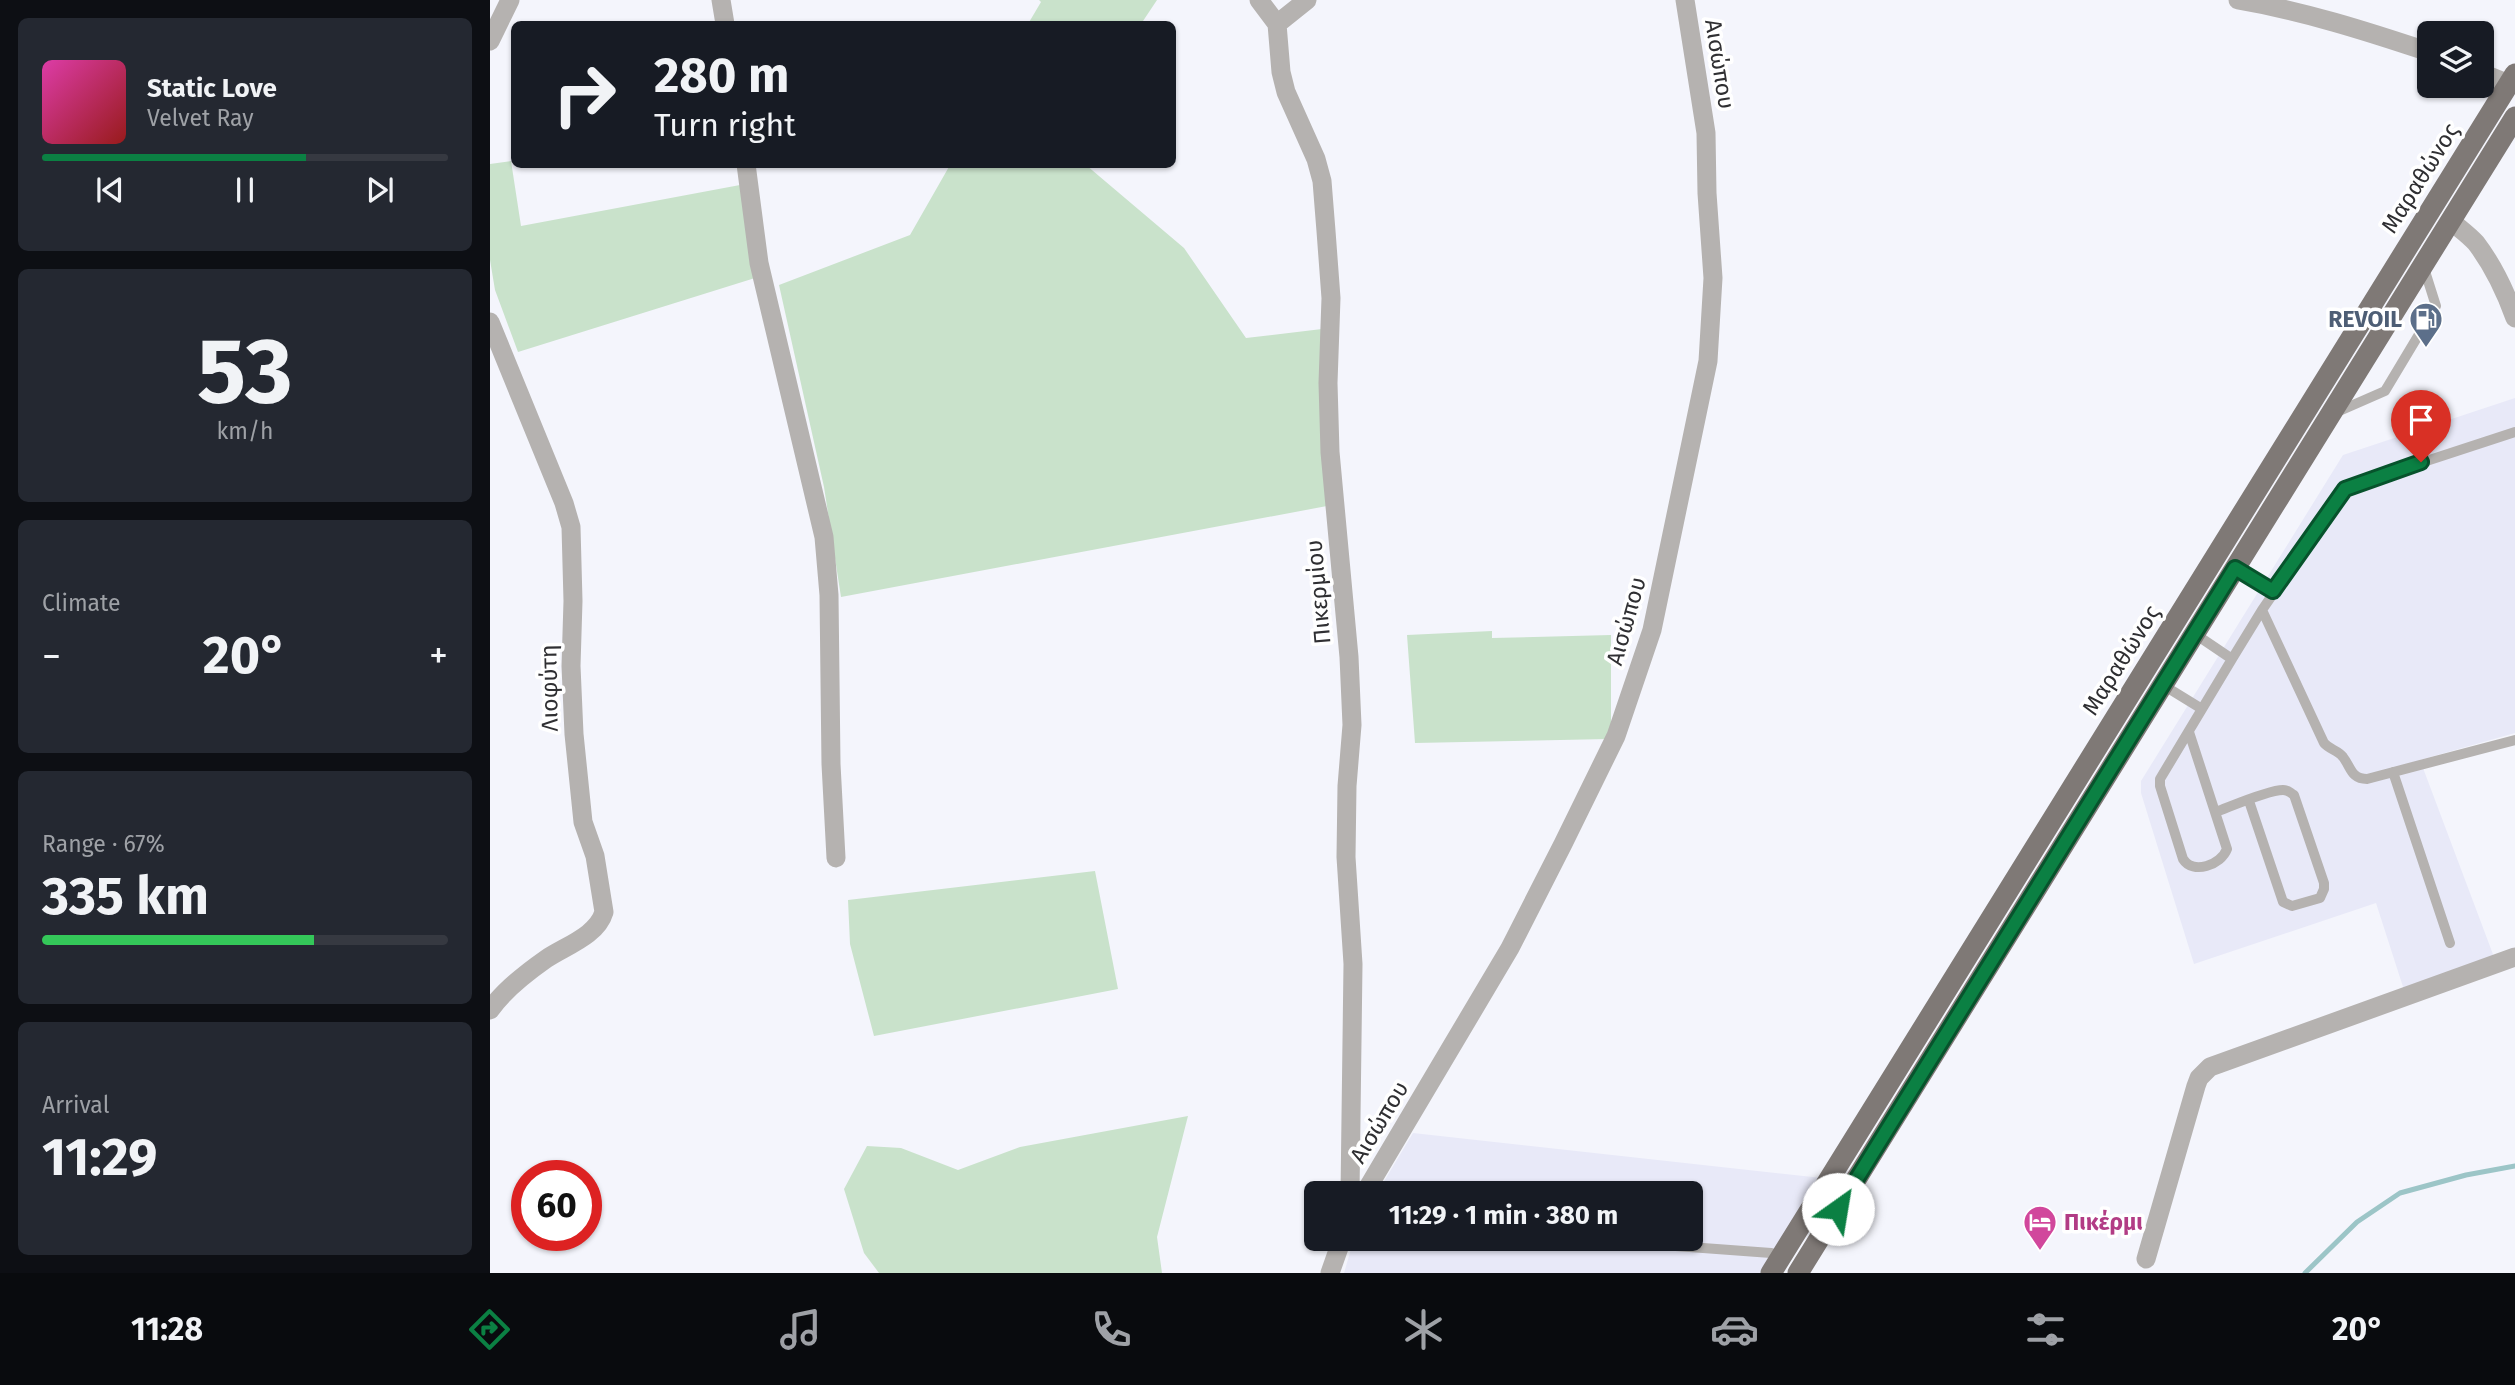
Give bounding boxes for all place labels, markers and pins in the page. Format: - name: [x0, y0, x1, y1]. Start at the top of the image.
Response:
- fuel station icon: REVOIL: [2407, 300, 2445, 349]
- place label: REVOIL: [2328, 305, 2402, 333]
- pin: [2391, 390, 2451, 462]
- hotel icon: Πικέρμι: [2021, 1203, 2059, 1252]
- place label: Πικέρμι: [2064, 1208, 2143, 1236]

